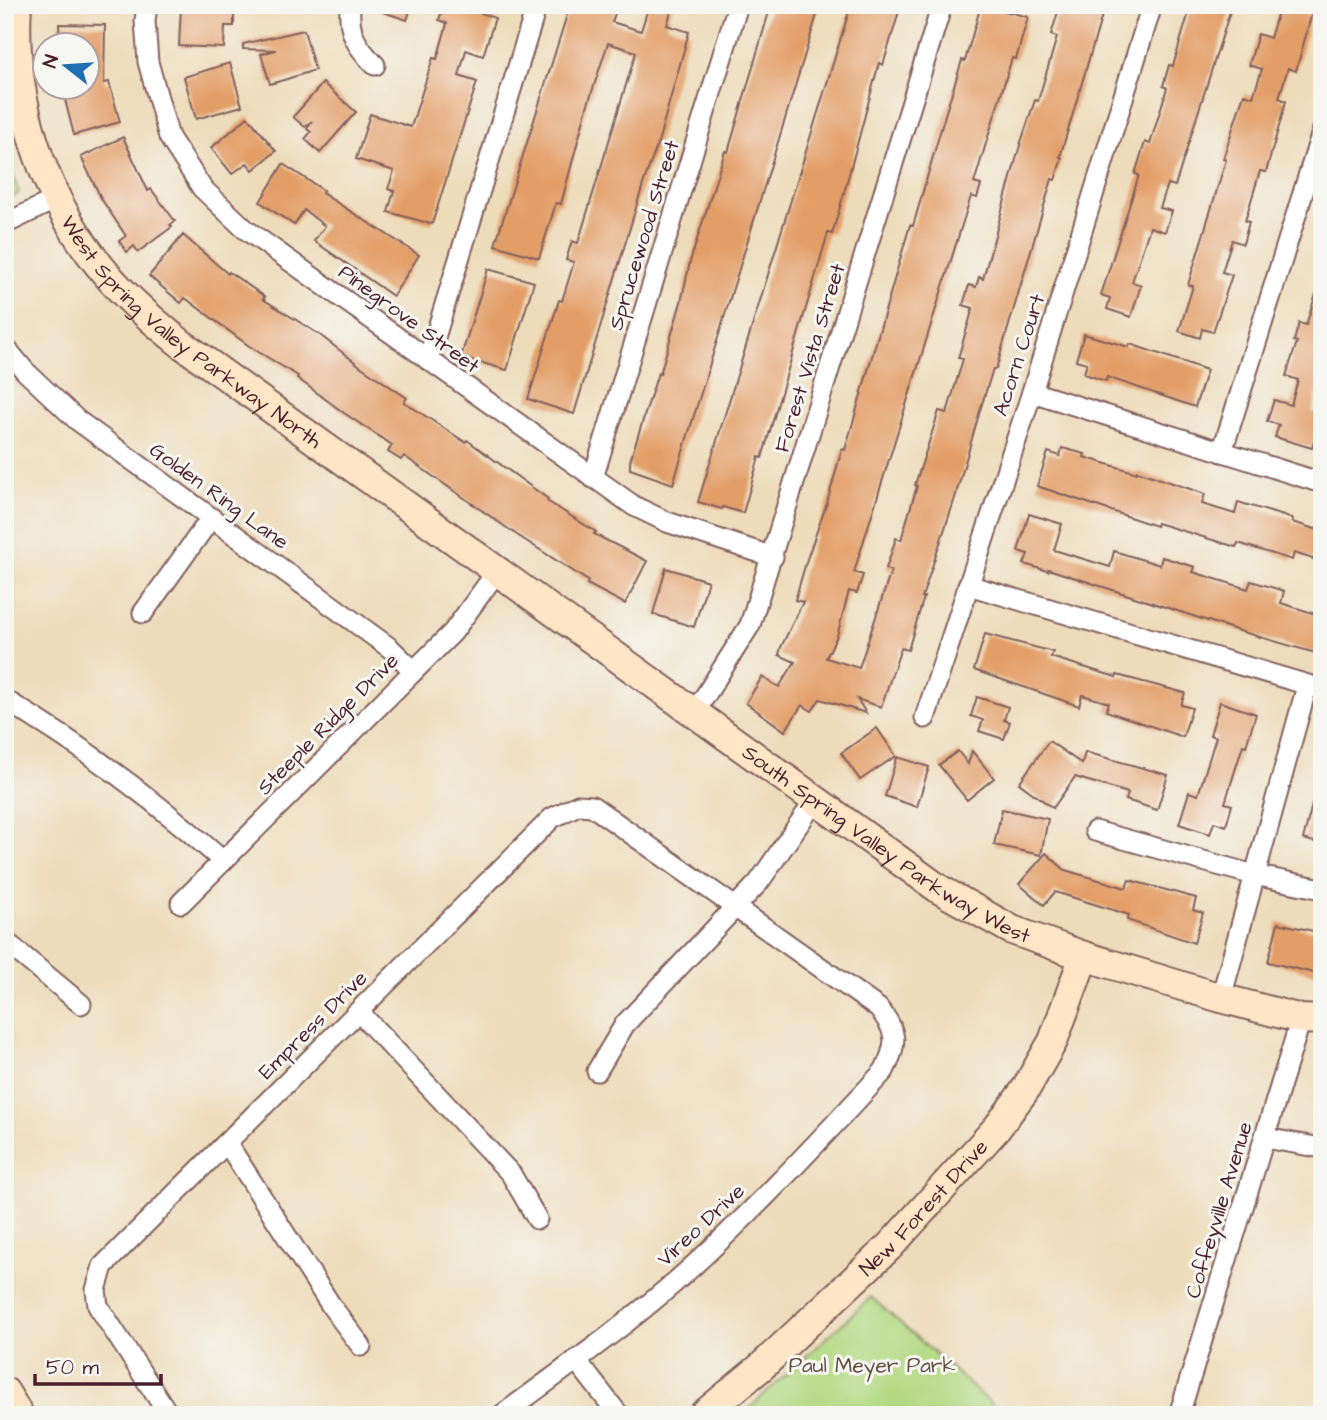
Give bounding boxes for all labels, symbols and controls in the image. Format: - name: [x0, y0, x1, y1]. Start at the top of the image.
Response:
- north arrow: [32, 32, 102, 102]
- text: N: [37, 52, 66, 71]
- street label: Sprucewood Street: [601, 136, 688, 334]
- street label: West Spring Valley Parkway North: [54, 210, 328, 455]
- street label: Pinegrove Street: [331, 258, 486, 382]
- street label: Forest Vista Street: [767, 260, 853, 456]
- street label: Acorn Court: [986, 290, 1052, 420]
- street label: Golden Ring Lane: [142, 436, 295, 558]
- street label: Steeple Ridge Drive: [251, 647, 407, 803]
- street label: South Spring Valley Parkway West: [737, 738, 1035, 950]
- street label: Empress Drive: [252, 964, 375, 1087]
- street label: Coffeyville Avenue: [1178, 1118, 1262, 1302]
- street label: New Forest Drive: [852, 1133, 994, 1283]
- street label: Vireo Drive: [651, 1177, 751, 1273]
- scale bar: [35, 1343, 161, 1387]
- park label: Paul Meyer Park: [789, 1351, 955, 1382]
- text: 50 m: [46, 1353, 100, 1382]

